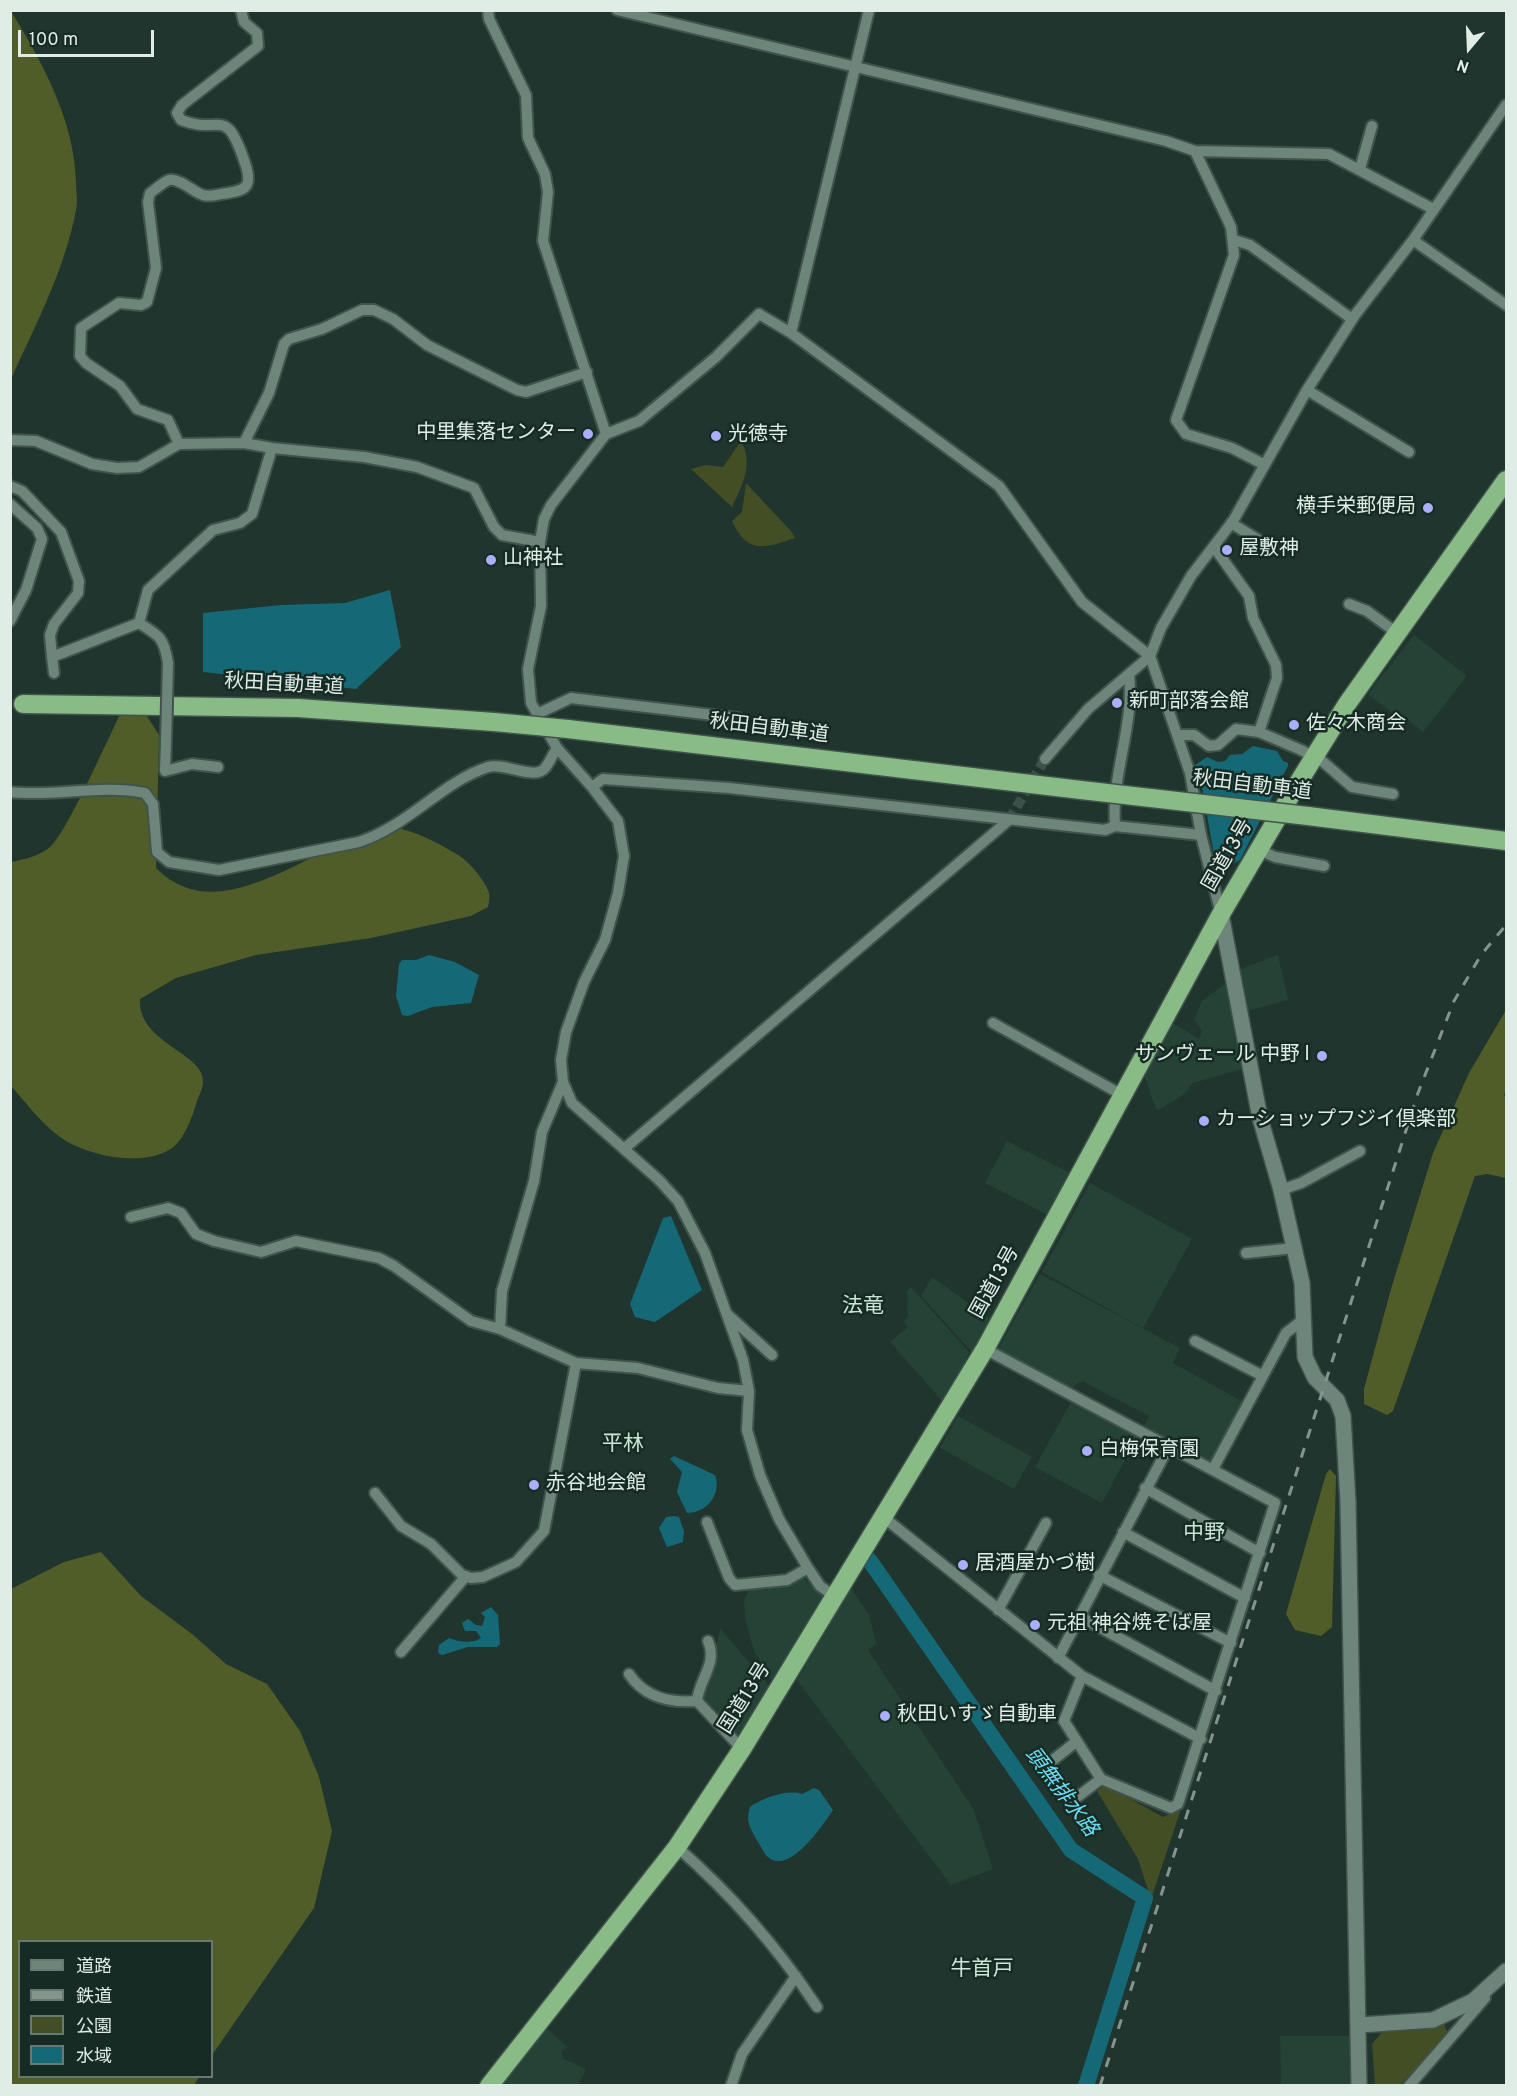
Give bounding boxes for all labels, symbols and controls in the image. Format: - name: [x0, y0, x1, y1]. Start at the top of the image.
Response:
- scale bar: [21, 18, 158, 56]
- north arrow: [1439, 18, 1499, 78]
- text: 100 m: [29, 29, 78, 52]
- text: N: [1454, 54, 1472, 76]
- place label: 中里集落センター: [416, 422, 576, 446]
- place label: 光徳寺: [728, 424, 788, 448]
- marker: 中里集落センター: [581, 427, 595, 441]
- marker: 光徳寺: [709, 429, 723, 443]
- place label: 横手栄郵便局: [1296, 496, 1416, 520]
- marker: 横手栄郵便局: [1421, 501, 1435, 515]
- place label: 屋敷神: [1239, 538, 1299, 562]
- marker: 屋敷神: [1220, 543, 1234, 557]
- place label: 山神社: [503, 548, 563, 572]
- marker: 山神社: [484, 553, 498, 567]
- street label: 秋田自動車道: [223, 671, 345, 701]
- place label: 新町部落会館: [1129, 691, 1249, 715]
- marker: 新町部落会館: [1110, 696, 1124, 710]
- street label: 秋田自動車道: [708, 711, 830, 749]
- place label: 佐々木商会: [1306, 713, 1406, 737]
- marker: 佐々木商会: [1287, 718, 1301, 732]
- street label: 秋田自動車道: [1191, 768, 1313, 806]
- street label: 国道13号: [1199, 816, 1259, 896]
- place label: サンヴェール 中野 I: [1135, 1044, 1310, 1068]
- marker: サンヴェール 中野 I: [1315, 1049, 1329, 1063]
- place label: カーショップフジイ倶楽部: [1216, 1109, 1456, 1133]
- marker: カーショップフジイ倶楽部: [1197, 1114, 1211, 1128]
- street label: 国道13号: [966, 1242, 1026, 1324]
- district label: 法竜: [842, 1295, 884, 1321]
- district label: 平林: [602, 1433, 644, 1459]
- place label: 白梅保育園: [1099, 1439, 1199, 1463]
- marker: 白梅保育園: [1080, 1444, 1094, 1458]
- place label: 赤谷地会館: [546, 1473, 646, 1497]
- marker: 赤谷地会館: [527, 1478, 541, 1492]
- district label: 中野: [1183, 1522, 1225, 1548]
- place label: 居酒屋かづ樹: [975, 1553, 1095, 1577]
- marker: 居酒屋かづ樹: [956, 1558, 970, 1572]
- place label: 元祖 神谷焼そば屋: [1047, 1613, 1212, 1637]
- marker: 元祖 神谷焼そば屋: [1028, 1618, 1042, 1632]
- street label: 国道13号: [715, 1659, 777, 1739]
- place label: 秋田いすゞ自動車: [897, 1704, 1057, 1728]
- marker: 秋田いすゞ自動車: [878, 1709, 892, 1723]
- water label: 頭無排水路: [1018, 1743, 1102, 1843]
- legend: [18, 1940, 213, 2078]
- text: 道路: [76, 1956, 112, 1979]
- district label: 牛首戸: [951, 1958, 1013, 1984]
- text: 鉄道: [76, 1986, 112, 2009]
- text: 公園: [76, 2016, 112, 2039]
- text: 水域: [76, 2046, 112, 2069]

